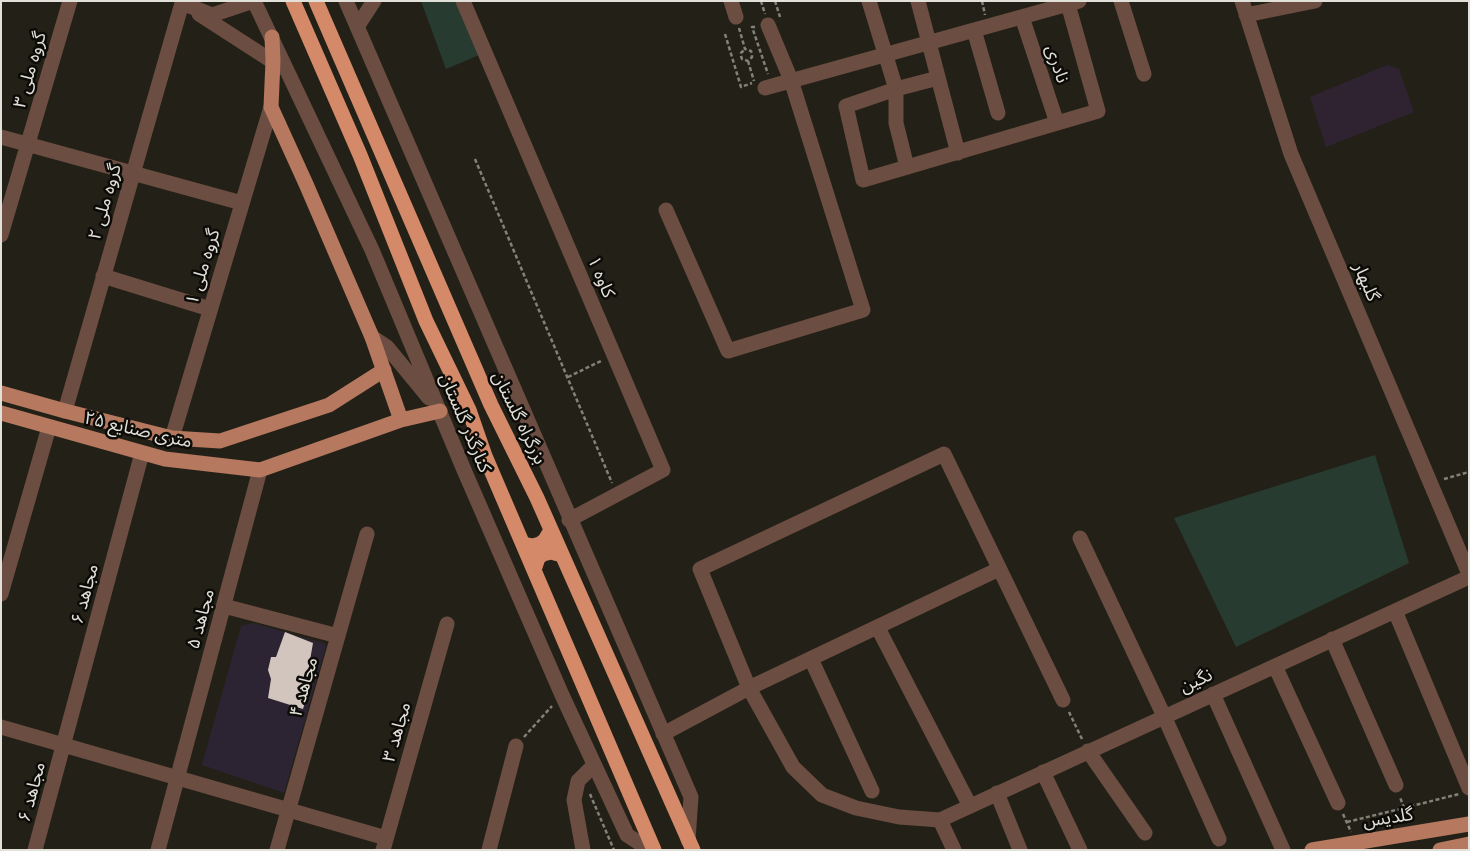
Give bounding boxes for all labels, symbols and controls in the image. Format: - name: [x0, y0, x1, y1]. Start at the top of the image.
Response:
- street label: گروه ملی ۳: [9, 29, 51, 111]
- street label: نادری: [1041, 42, 1073, 86]
- street label: گروه ملی ۲: [84, 161, 126, 243]
- street label: گروه ملی ۱: [181, 226, 225, 308]
- street label: کاوه ۱: [583, 253, 619, 301]
- street label: گلبهار: [1348, 259, 1384, 305]
- street label: بزرگراه گلستان: [487, 368, 551, 468]
- street label: کنارگذر گلستان: [434, 370, 496, 476]
- street label: ۲۵ متری صنایع: [82, 407, 194, 453]
- street label: ۶ مجاهد: [67, 562, 103, 626]
- street label: ۵ مجاهد: [183, 587, 219, 651]
- street label: مجاهد ۴: [285, 655, 323, 719]
- street label: نگین: [1176, 664, 1216, 698]
- street label: مجاهد ۳: [378, 700, 416, 764]
- street label: مجاهد ۶: [14, 760, 50, 824]
- street label: گلدیس: [1361, 804, 1415, 832]

